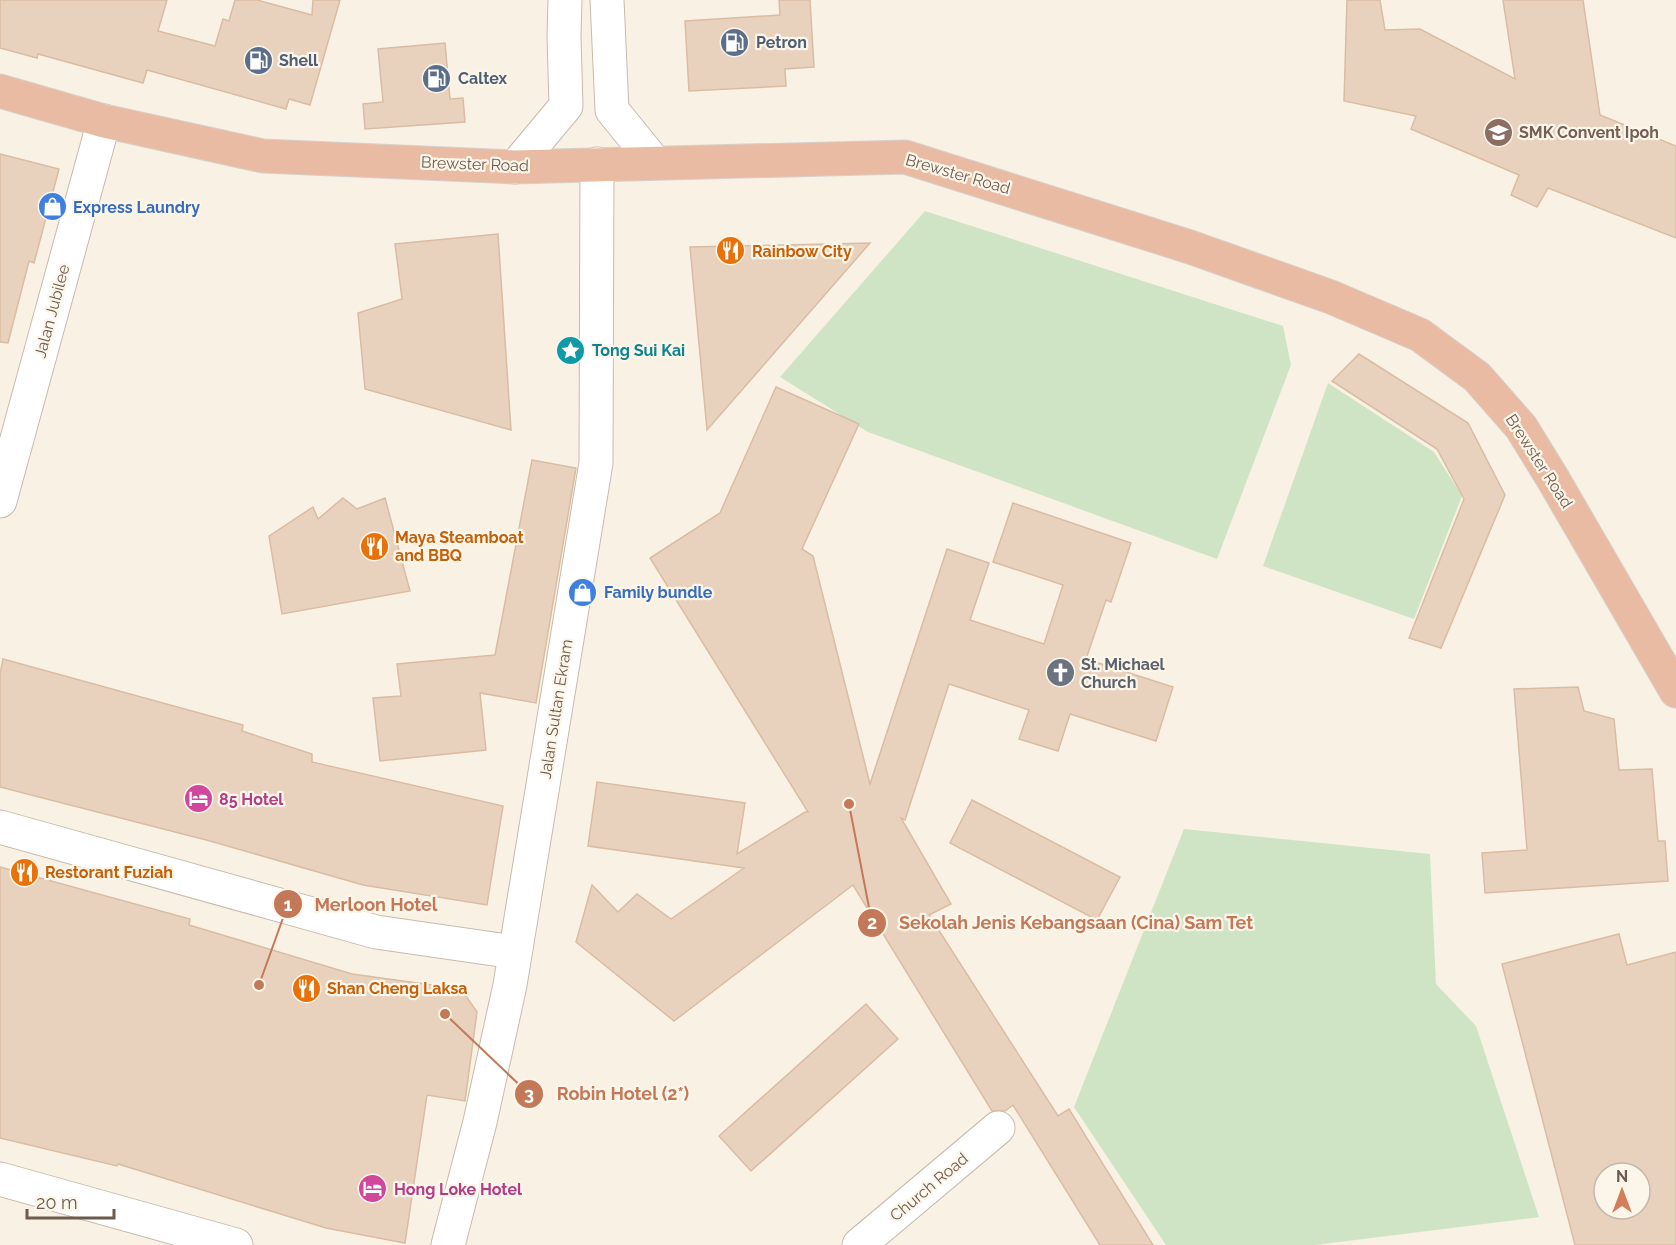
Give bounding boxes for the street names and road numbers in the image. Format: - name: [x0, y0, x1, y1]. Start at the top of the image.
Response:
- street label: Brewster Road: [903, 150, 1013, 198]
- street label: Brewster Road: [421, 153, 529, 175]
- street label: Jalan Jubilee: [30, 262, 74, 360]
- street label: Brewster Road: [1502, 411, 1576, 512]
- street label: Jalan Sultan Ekram: [536, 638, 576, 780]
- street label: Church Road: [886, 1149, 972, 1225]

